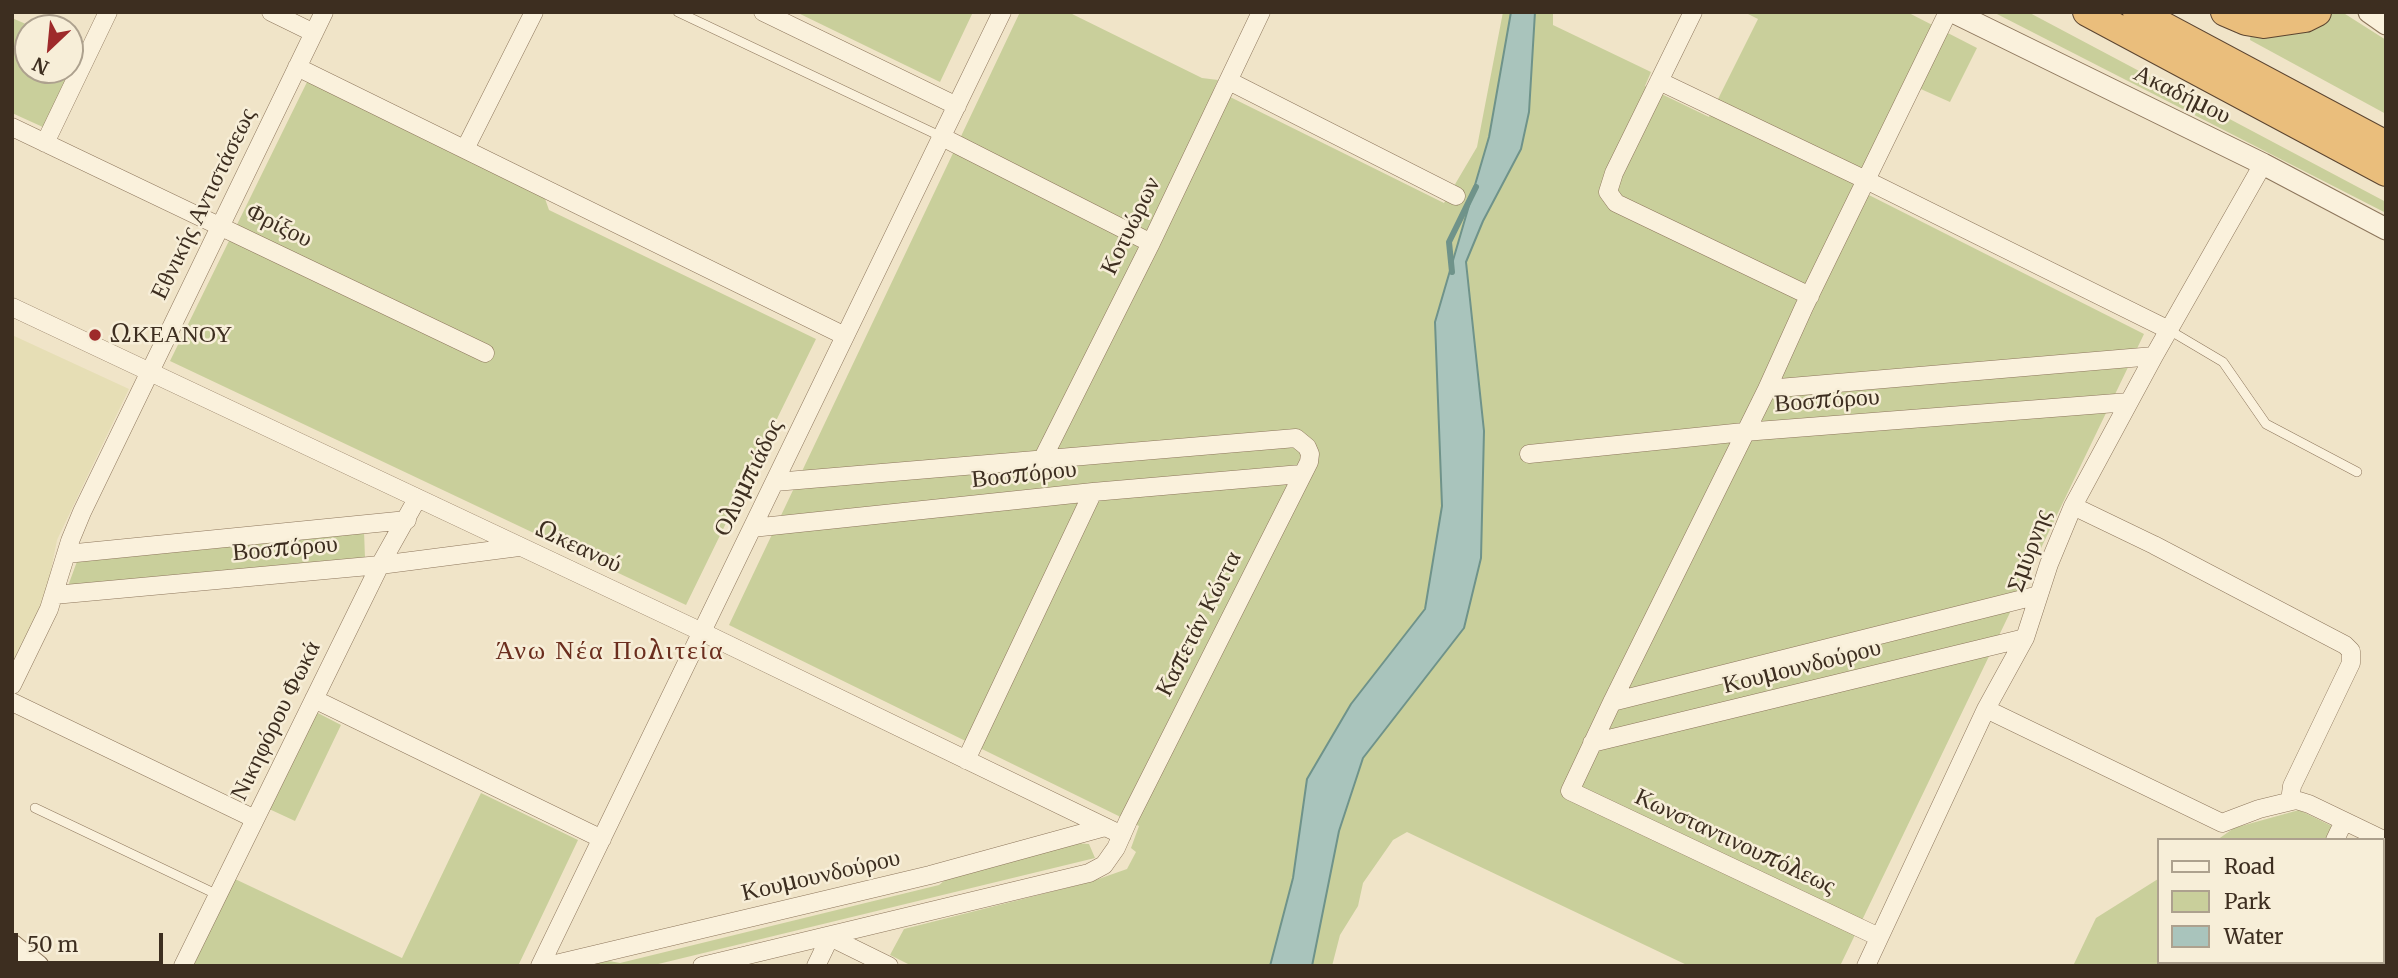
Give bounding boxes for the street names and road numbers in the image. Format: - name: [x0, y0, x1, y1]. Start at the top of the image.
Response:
- street label: Ακαδήμου: [2129, 59, 2235, 131]
- street label: Εθνικής Αντιστάσεως: [145, 104, 263, 304]
- street label: Κοτυώρων: [1095, 172, 1167, 280]
- street label: Φρίξου: [241, 198, 317, 254]
- street label: Βοσπόρου: [1773, 383, 1881, 419]
- street label: Ολυμπιάδος: [708, 415, 790, 541]
- street label: Βοσπόρου: [970, 455, 1078, 495]
- street label: Σμύρνης: [2002, 506, 2058, 596]
- street label: Ωκεανού: [530, 514, 626, 580]
- street label: Βοσπόρου: [231, 530, 339, 568]
- street label: Καπετάν Κώττα: [1150, 547, 1248, 701]
- street label: Κουμουνδούρου: [1720, 633, 1884, 701]
- street label: Νικηφόρου Φωκά: [225, 637, 327, 805]
- street label: Κωνσταντινουπόλεως: [1630, 783, 1840, 901]
- street label: Κουμουνδούρου: [739, 844, 903, 908]

